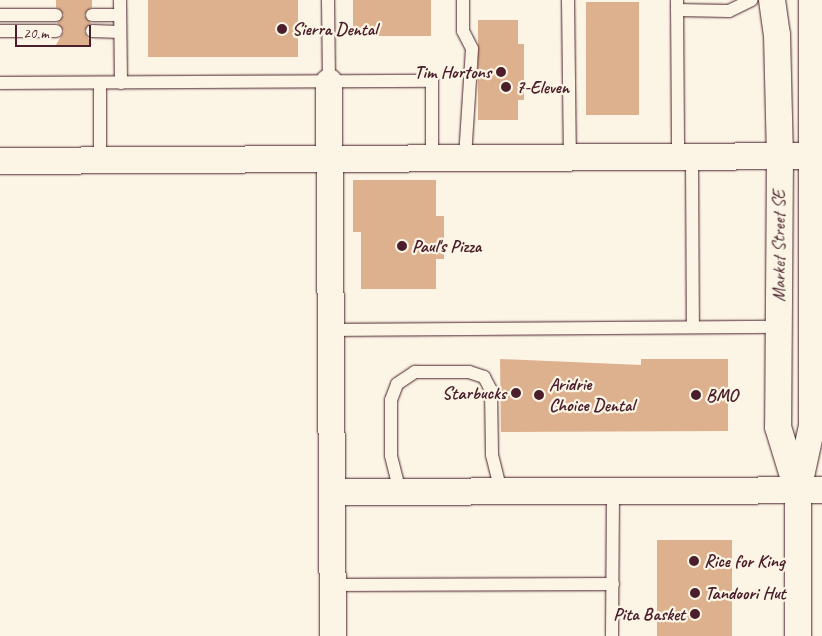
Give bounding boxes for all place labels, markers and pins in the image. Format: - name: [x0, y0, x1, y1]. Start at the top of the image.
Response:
- place label: Sierra Dental: [292, 18, 377, 40]
- marker: Sierra Dental: [276, 23, 288, 35]
- place label: Tim Hortons: [414, 61, 491, 83]
- marker: Tim Hortons: [495, 66, 507, 78]
- place label: 7-Eleven: [516, 76, 569, 98]
- marker: 7-Eleven: [500, 81, 512, 93]
- place label: Paul's Pizza: [412, 235, 481, 257]
- marker: Paul's Pizza: [396, 240, 408, 252]
- place label: Aridrie Choice Dental: [549, 374, 635, 416]
- place label: Starbucks: [442, 382, 506, 404]
- place label: BMO: [706, 384, 738, 406]
- marker: Starbucks: [510, 387, 522, 399]
- marker: Aridrie Choice Dental: [533, 389, 545, 401]
- marker: BMO: [690, 389, 702, 401]
- place label: Rice for King: [704, 550, 785, 572]
- marker: Rice for King: [688, 555, 700, 567]
- place label: Tandoori Hut: [705, 582, 785, 604]
- marker: Tandoori Hut: [689, 587, 701, 599]
- place label: Pita Basket: [613, 603, 685, 625]
- marker: Pita Basket: [689, 608, 701, 620]

